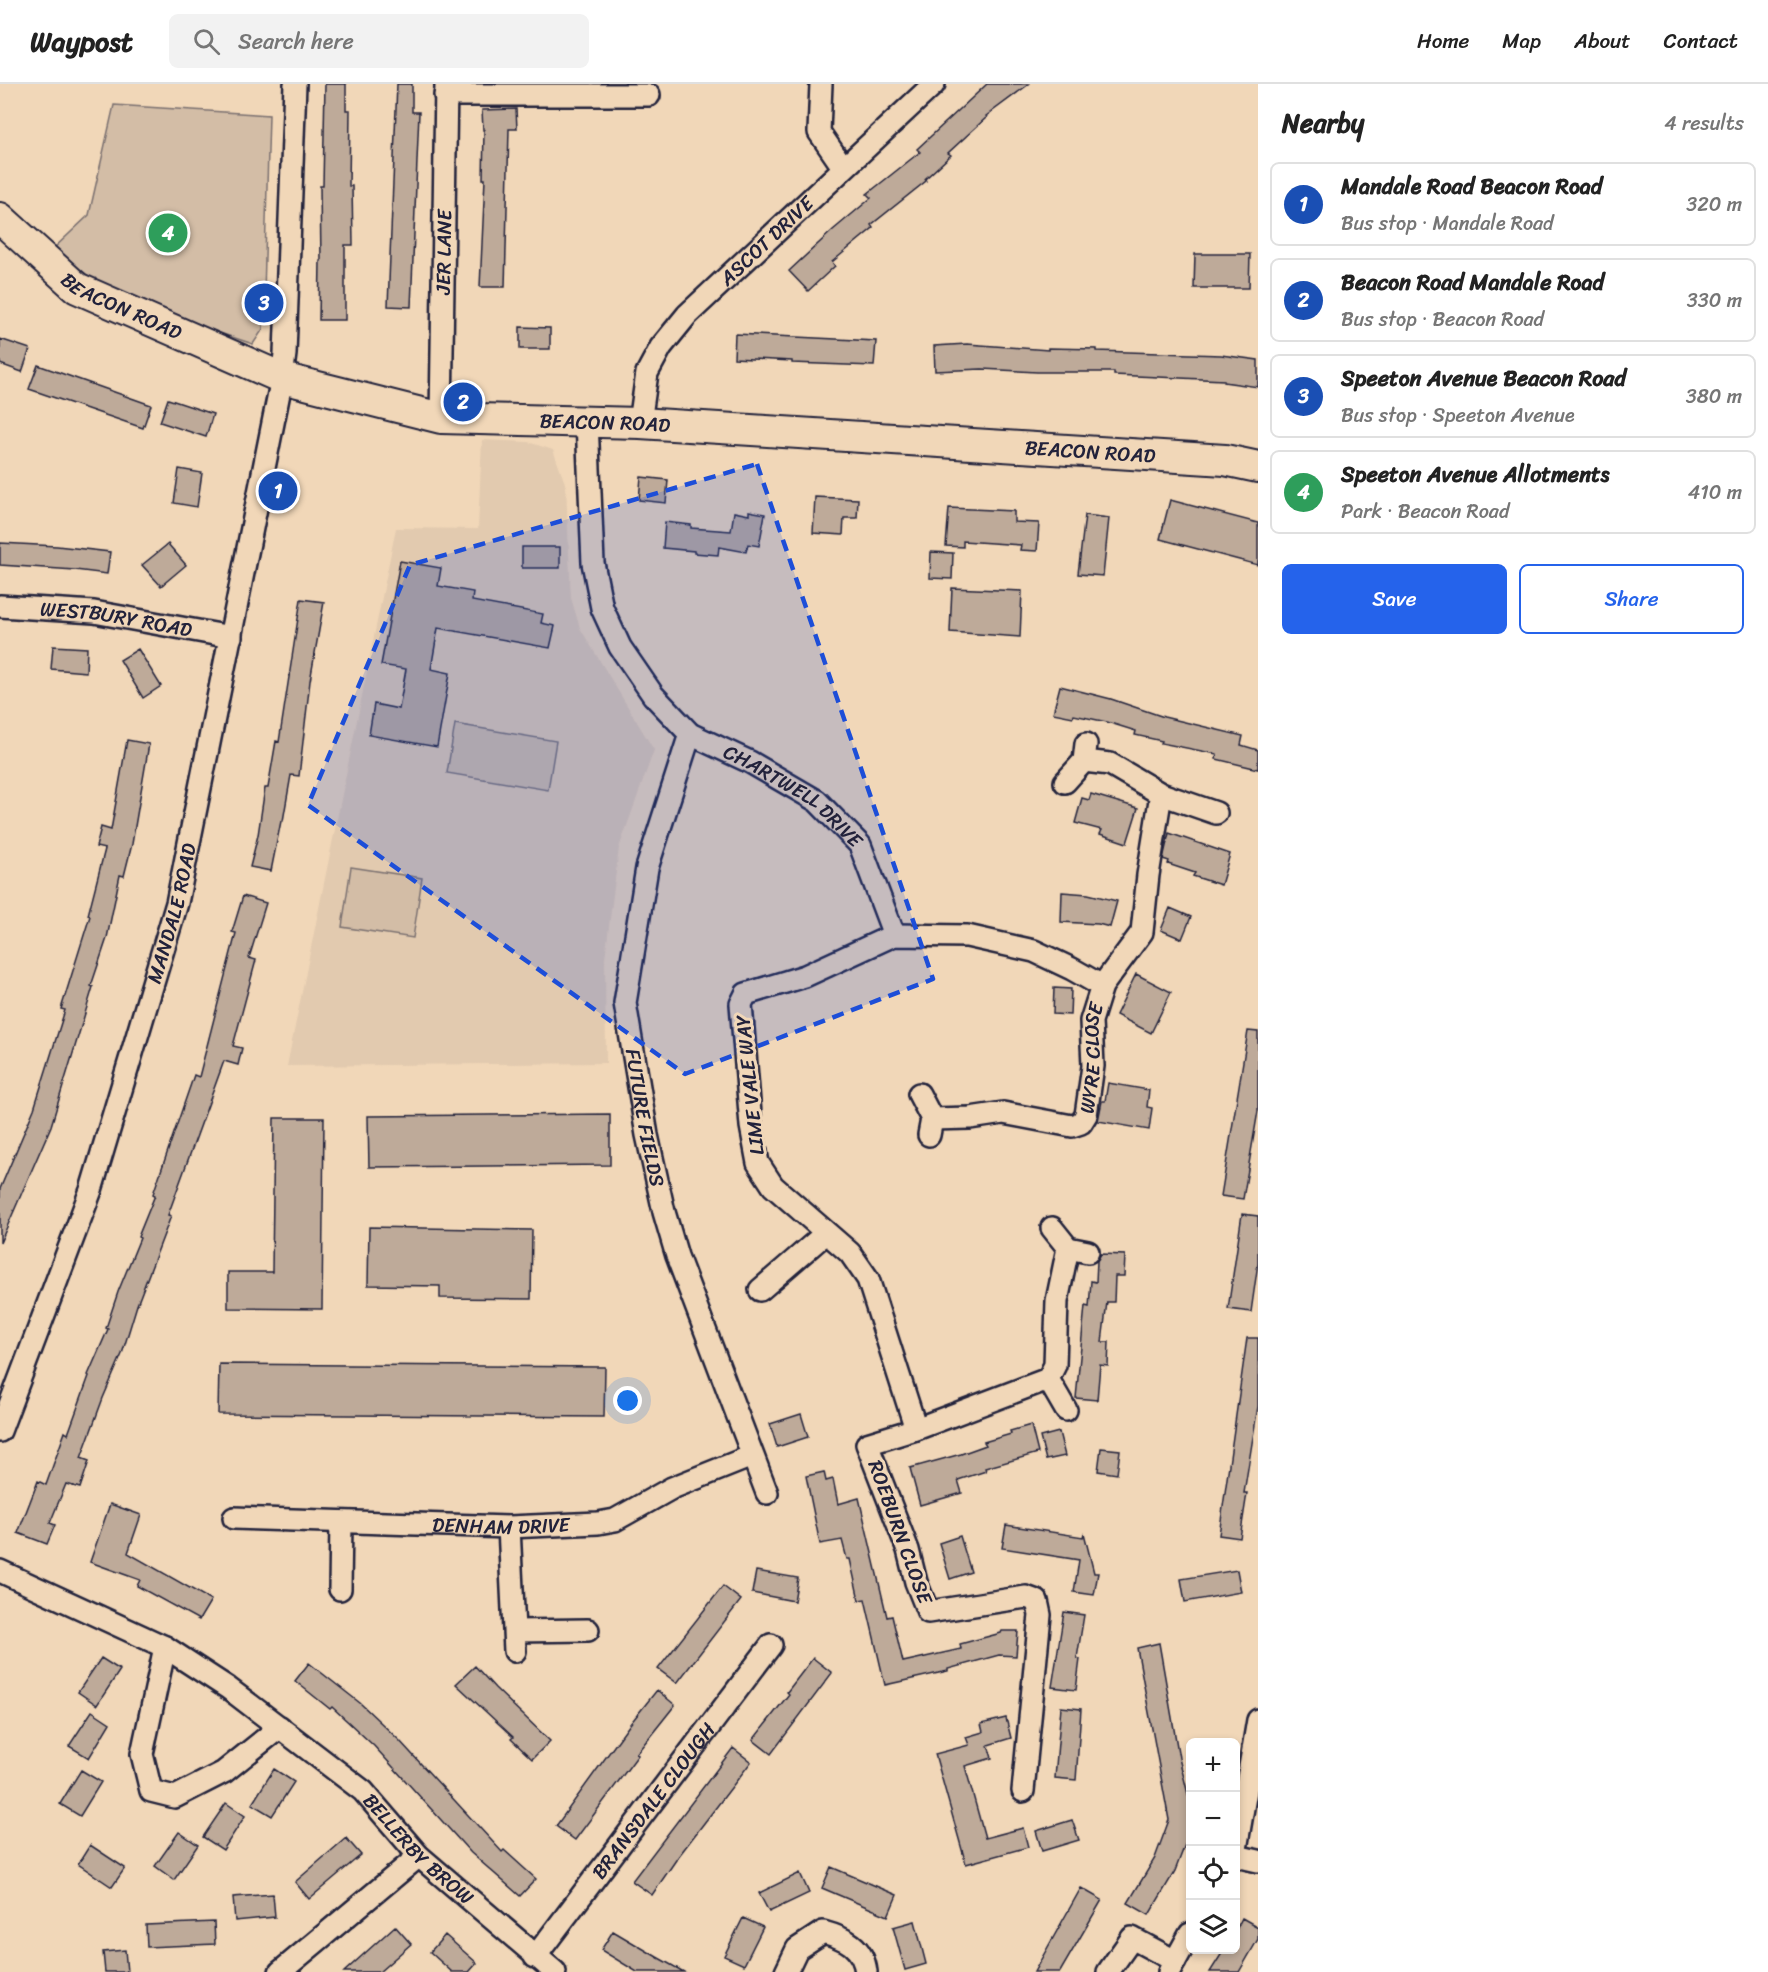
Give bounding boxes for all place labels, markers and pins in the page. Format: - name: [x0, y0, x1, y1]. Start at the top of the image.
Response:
- pin: 4: [148, 210, 188, 256]
- pin: 3: [244, 280, 284, 326]
- pin: 2: [444, 380, 482, 424]
- pin: 1: [258, 468, 298, 514]

